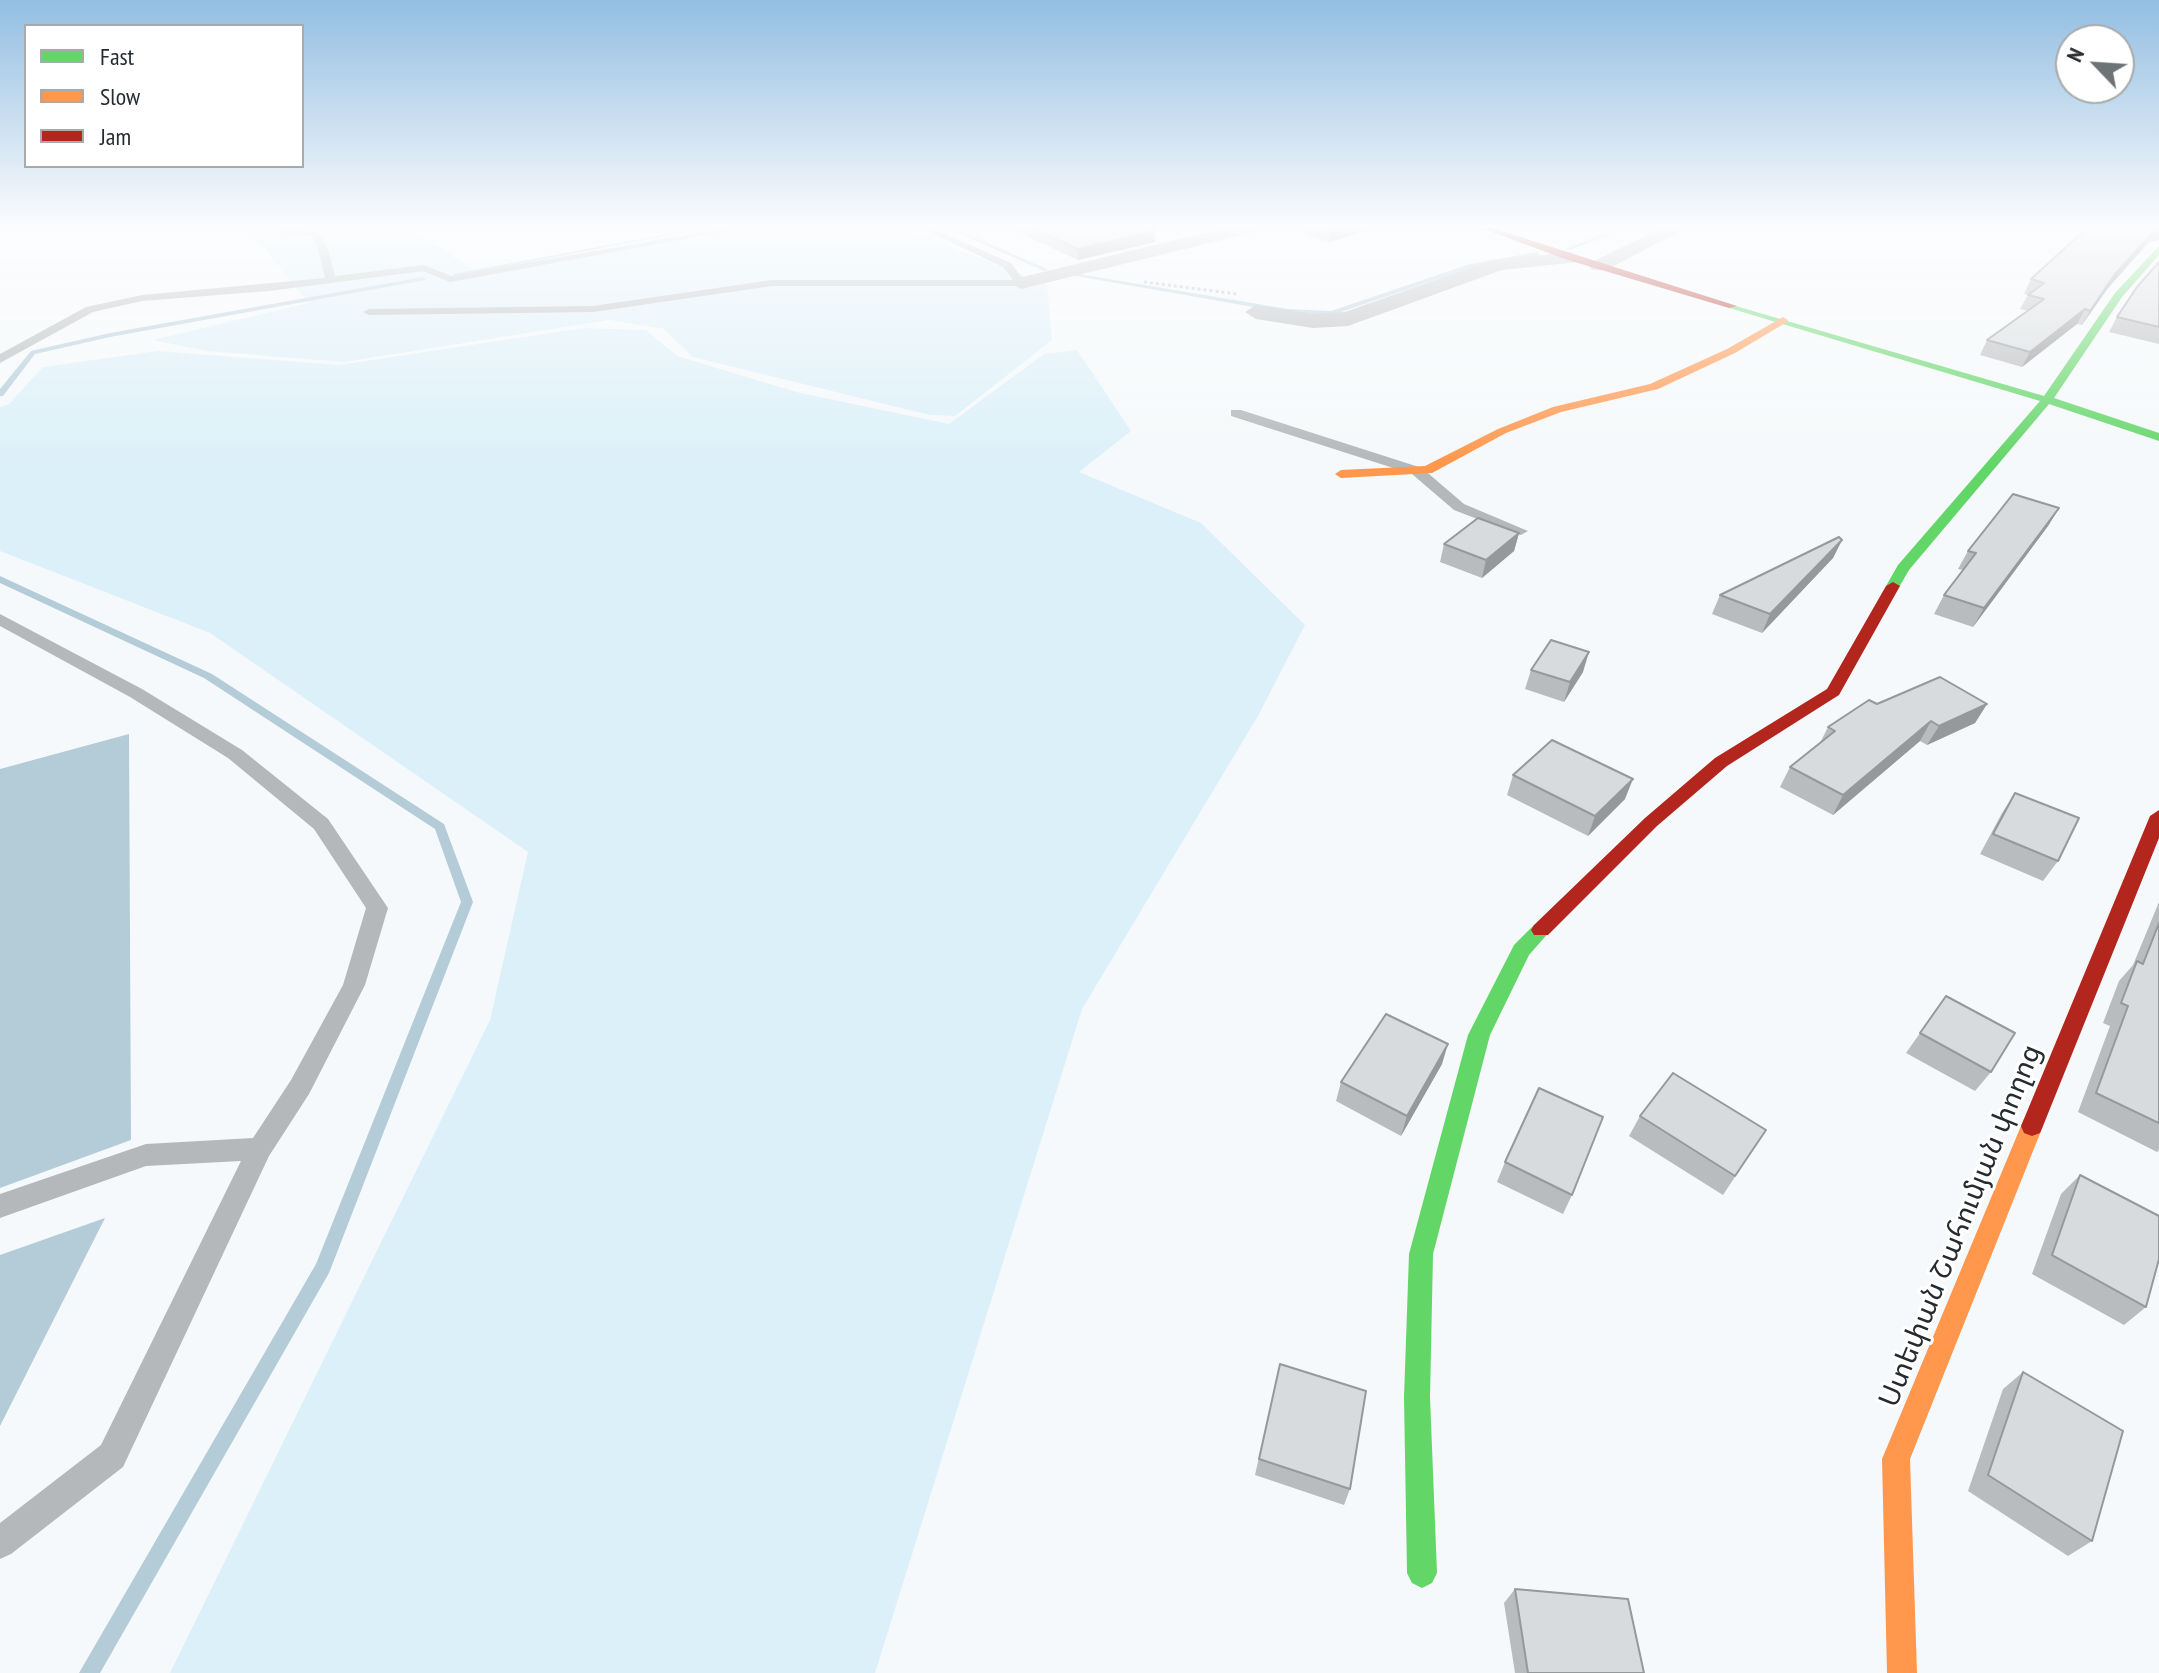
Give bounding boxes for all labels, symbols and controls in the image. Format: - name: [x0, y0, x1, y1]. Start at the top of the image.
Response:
- legend: [24, 24, 304, 168]
- north arrow: [2055, 24, 2135, 104]
- text: Fast: [100, 41, 134, 72]
- text: N: [2060, 43, 2090, 66]
- text: Slow: [100, 81, 140, 112]
- text: Jam: [100, 121, 131, 152]
- street label: Ստեփան Շահումյան փողոց: [1873, 1040, 2049, 1412]

